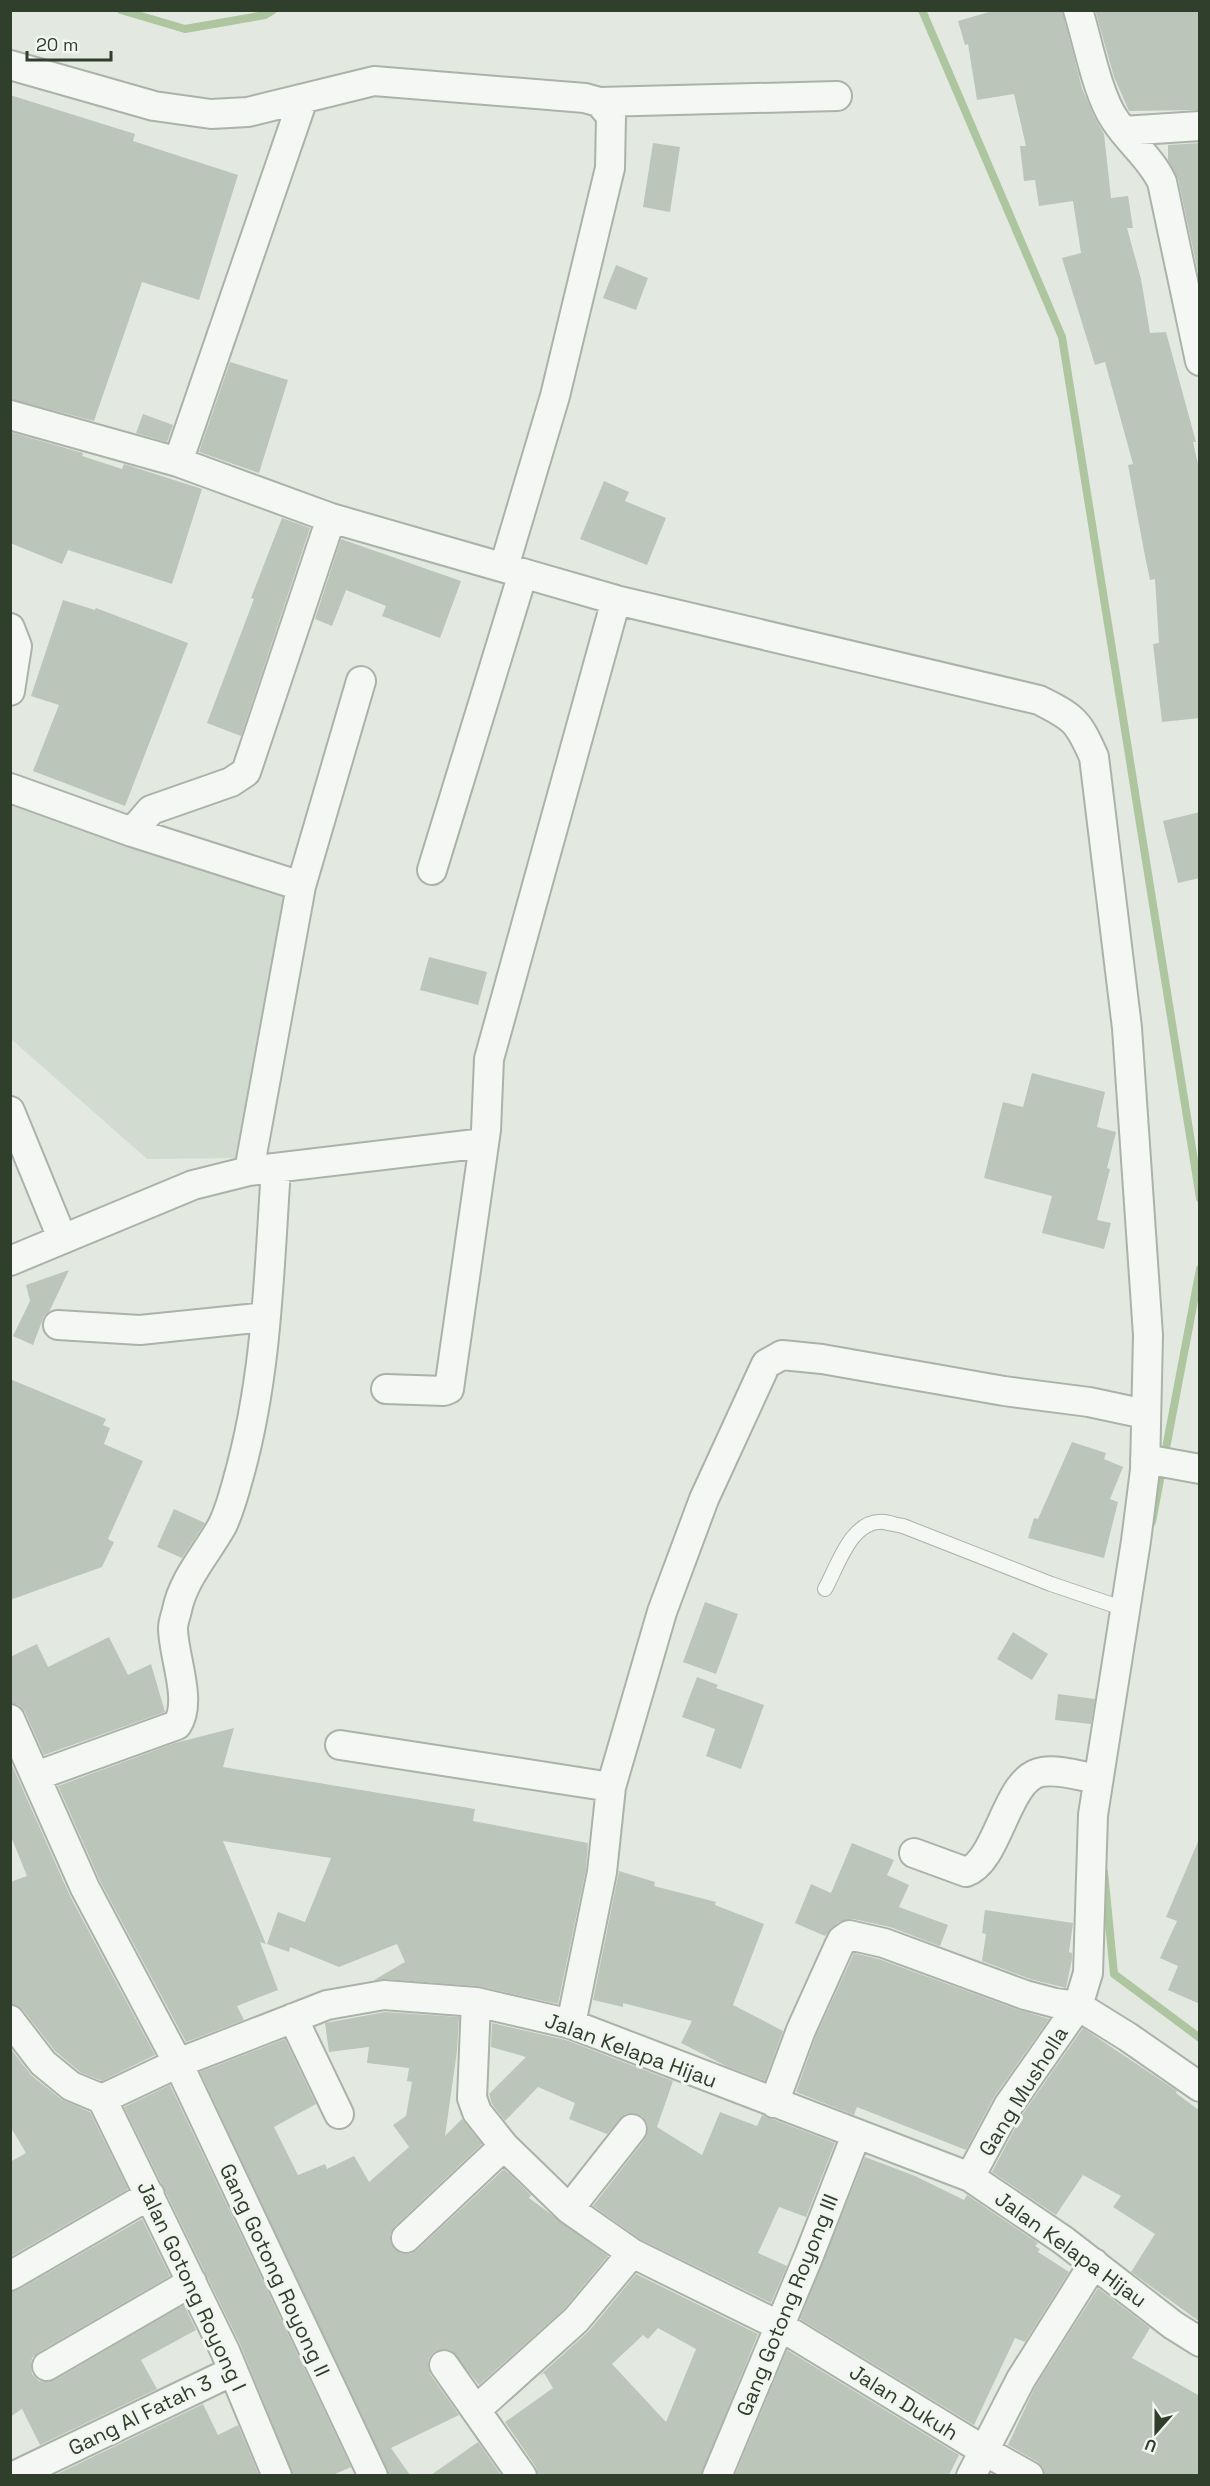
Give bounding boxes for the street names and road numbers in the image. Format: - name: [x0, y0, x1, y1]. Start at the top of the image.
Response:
- street label: Jalan Kelapa Hijau: [541, 2006, 721, 2094]
- street label: Gang Musholla: [972, 2021, 1074, 2161]
- street label: Gang Gotong Royong II: [214, 2159, 336, 2381]
- street label: Jalan Gotong Royong I: [131, 2177, 253, 2395]
- street label: Jalan Kelapa Hijau: [990, 2185, 1152, 2313]
- street label: Gang Gotong Royong III: [730, 2190, 844, 2420]
- street label: Jalan Dukuh: [845, 2358, 963, 2446]
- street label: Gang Al Fatah 3: [64, 2369, 216, 2461]

